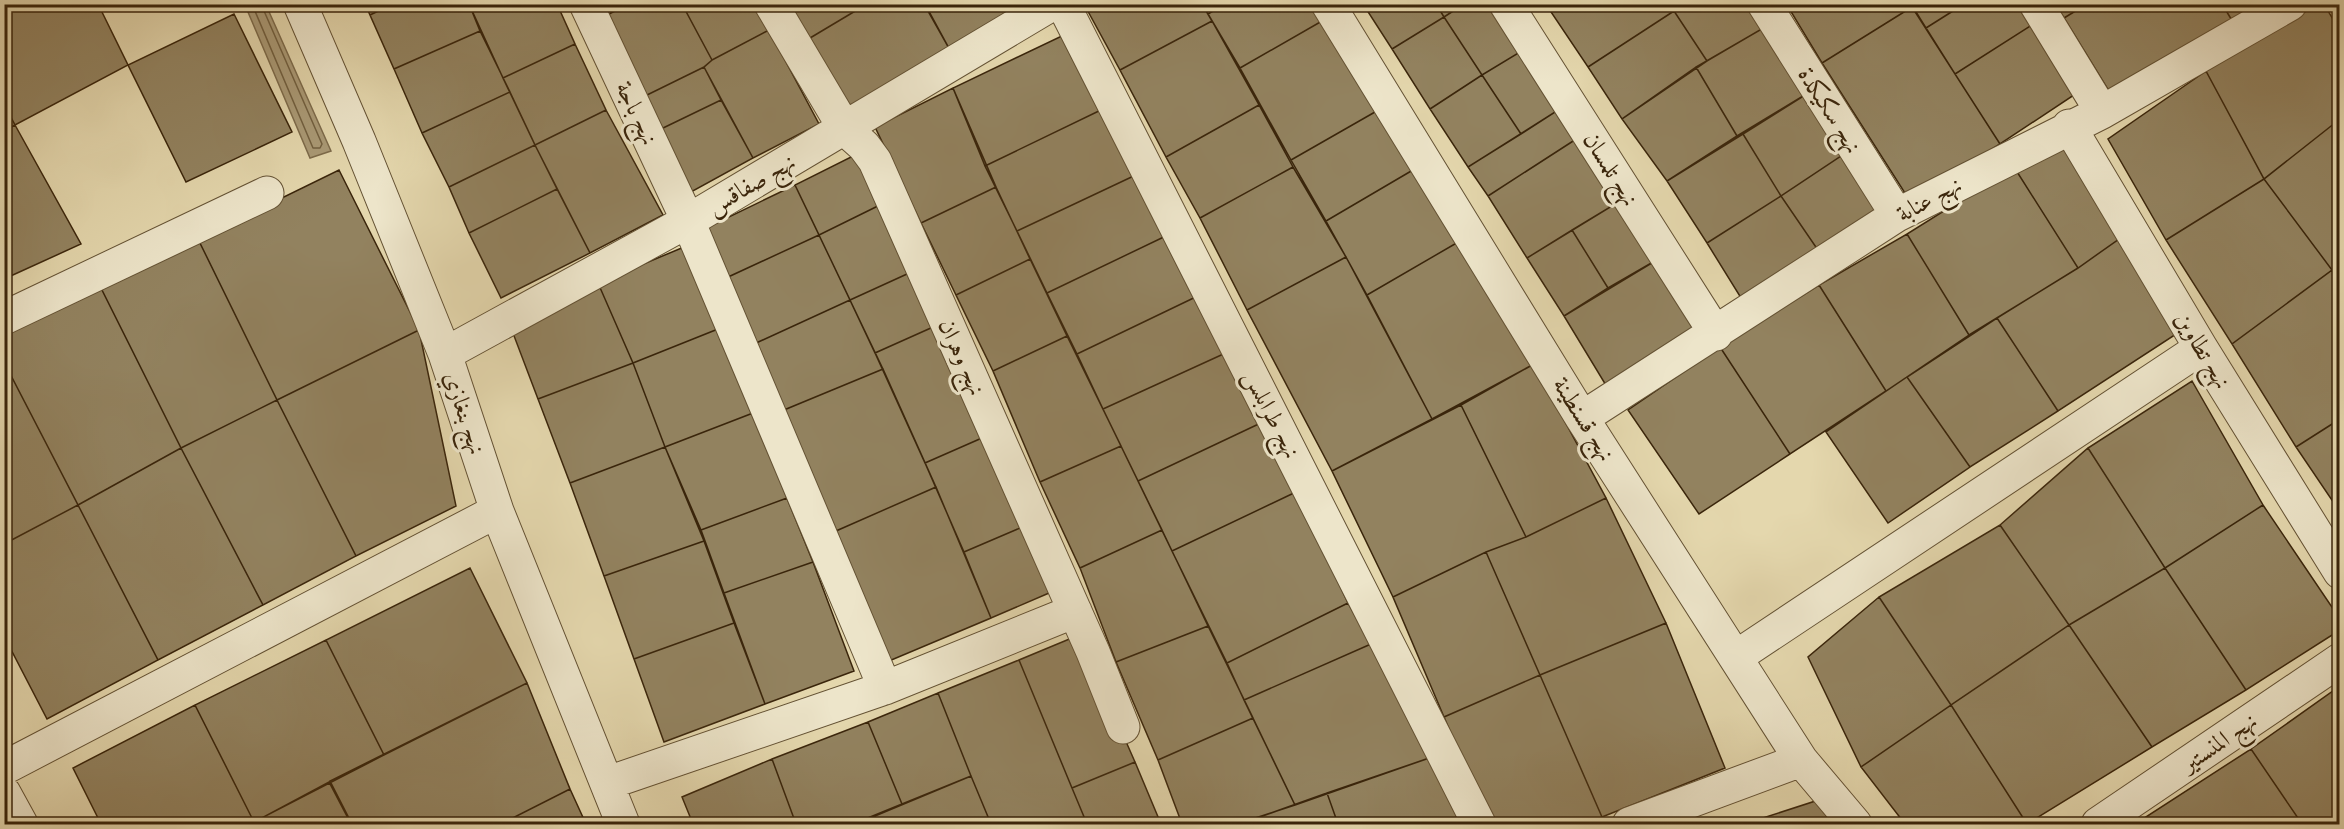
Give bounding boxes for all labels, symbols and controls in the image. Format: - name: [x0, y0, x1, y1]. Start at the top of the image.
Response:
- street label: نهج سكيكدة: [1787, 59, 1871, 162]
- street label: نهج باجة: [604, 75, 667, 152]
- street label: نهج تلمسان: [1571, 125, 1648, 215]
- street label: نهج صفاقس: [700, 144, 804, 227]
- street label: نهج عنابة: [1890, 167, 1970, 234]
- street label: نهج تطاوين: [2163, 304, 2240, 397]
- street label: نهج وهران: [926, 313, 995, 403]
- street label: نهج طرابلس: [1232, 363, 1310, 466]
- street label: نهج بنغازي: [432, 367, 495, 460]
- street label: نهج قسنطينة: [1541, 370, 1624, 470]
- street label: نهج المنستير: [2171, 703, 2266, 785]

